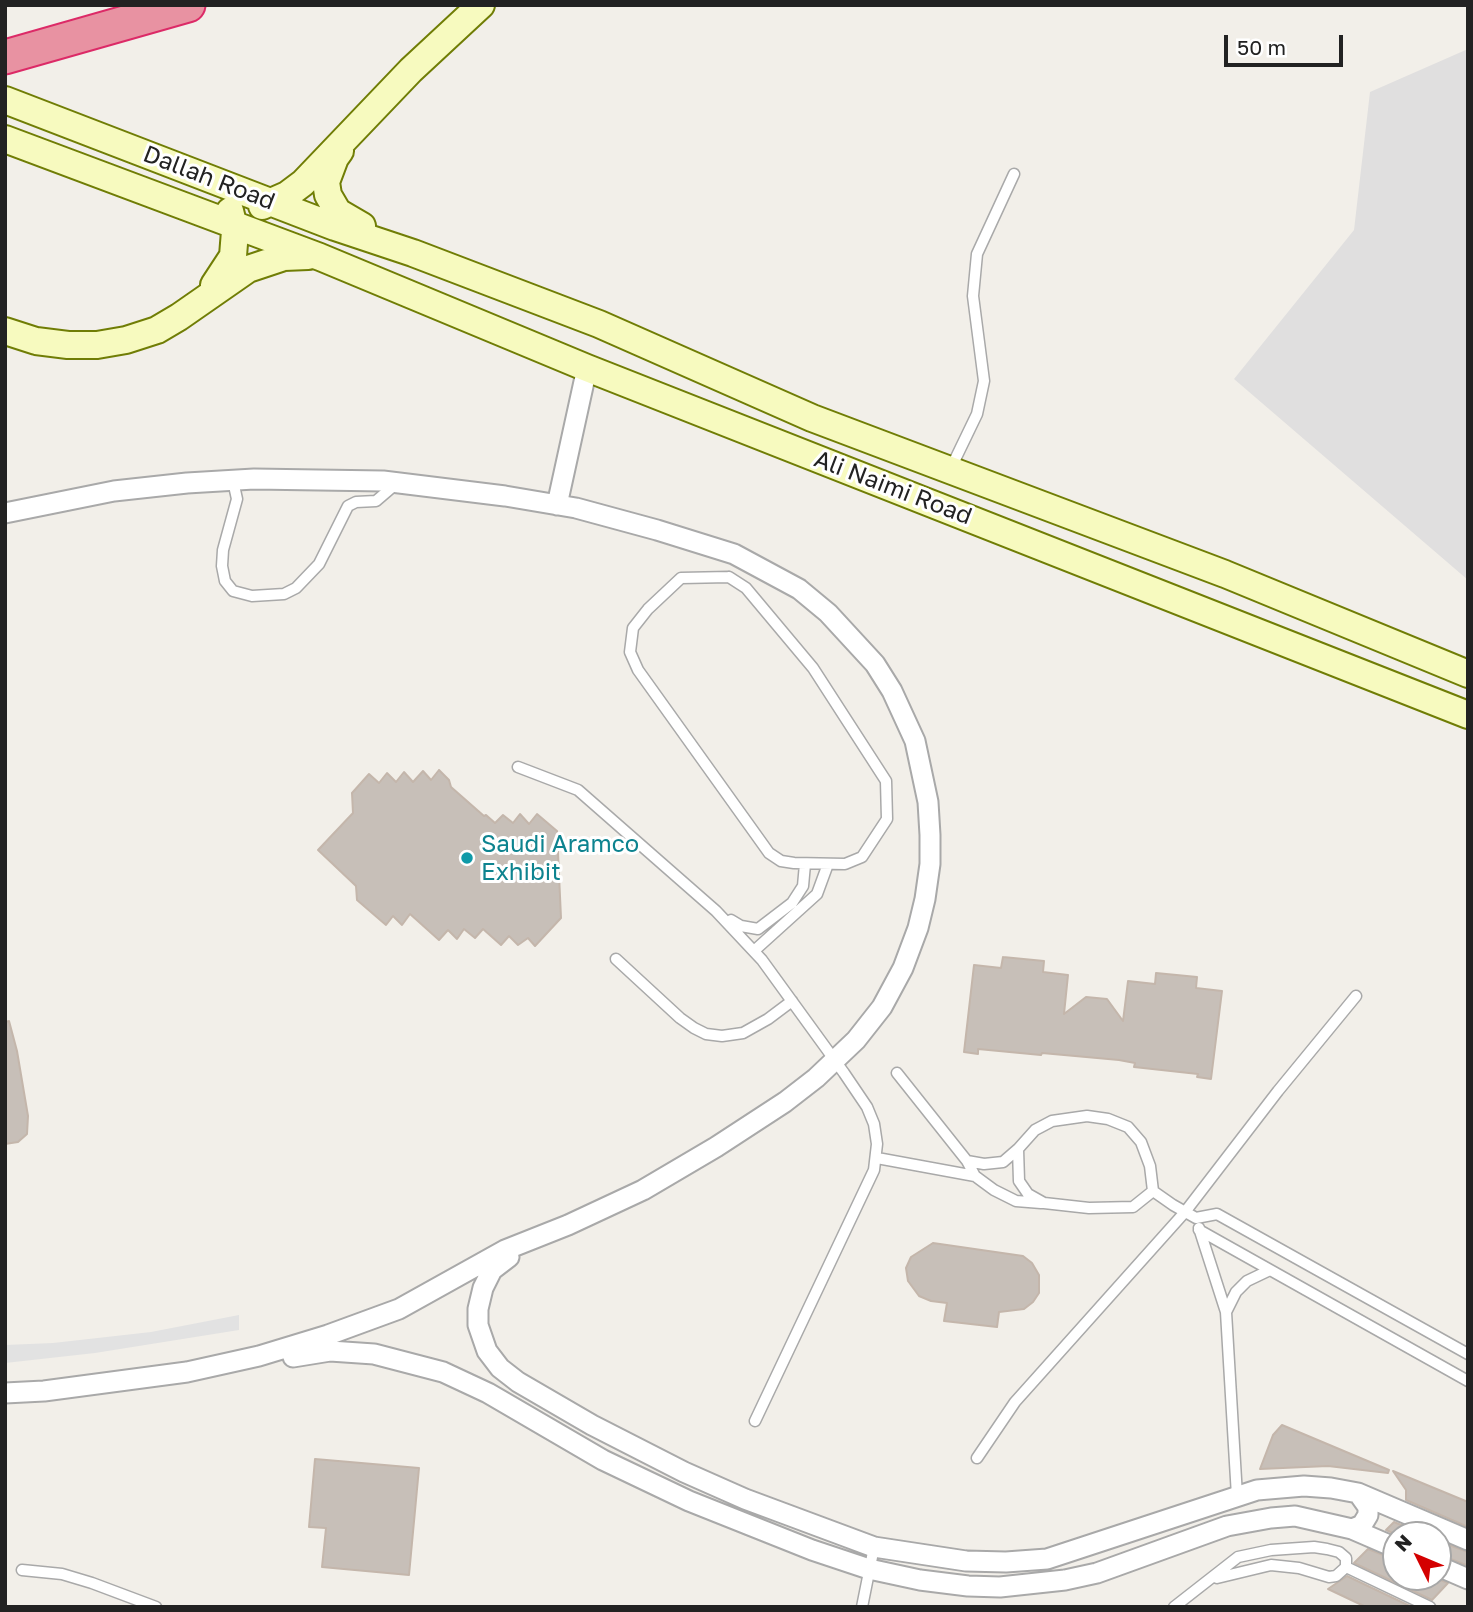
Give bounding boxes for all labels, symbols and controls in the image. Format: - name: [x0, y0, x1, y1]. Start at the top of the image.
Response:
- scale bar: [1228, 21, 1347, 65]
- text: 50 m: [1237, 34, 1286, 60]
- street label: Dallah Road: [139, 140, 279, 216]
- street label: Ali Naimi Road: [810, 445, 976, 531]
- place label: Saudi Aramco Exhibit: [481, 830, 639, 886]
- marker: Saudi Aramco Exhibit: [459, 850, 475, 866]
- north arrow: [1382, 1521, 1452, 1591]
- text: N: [1389, 1530, 1416, 1556]

